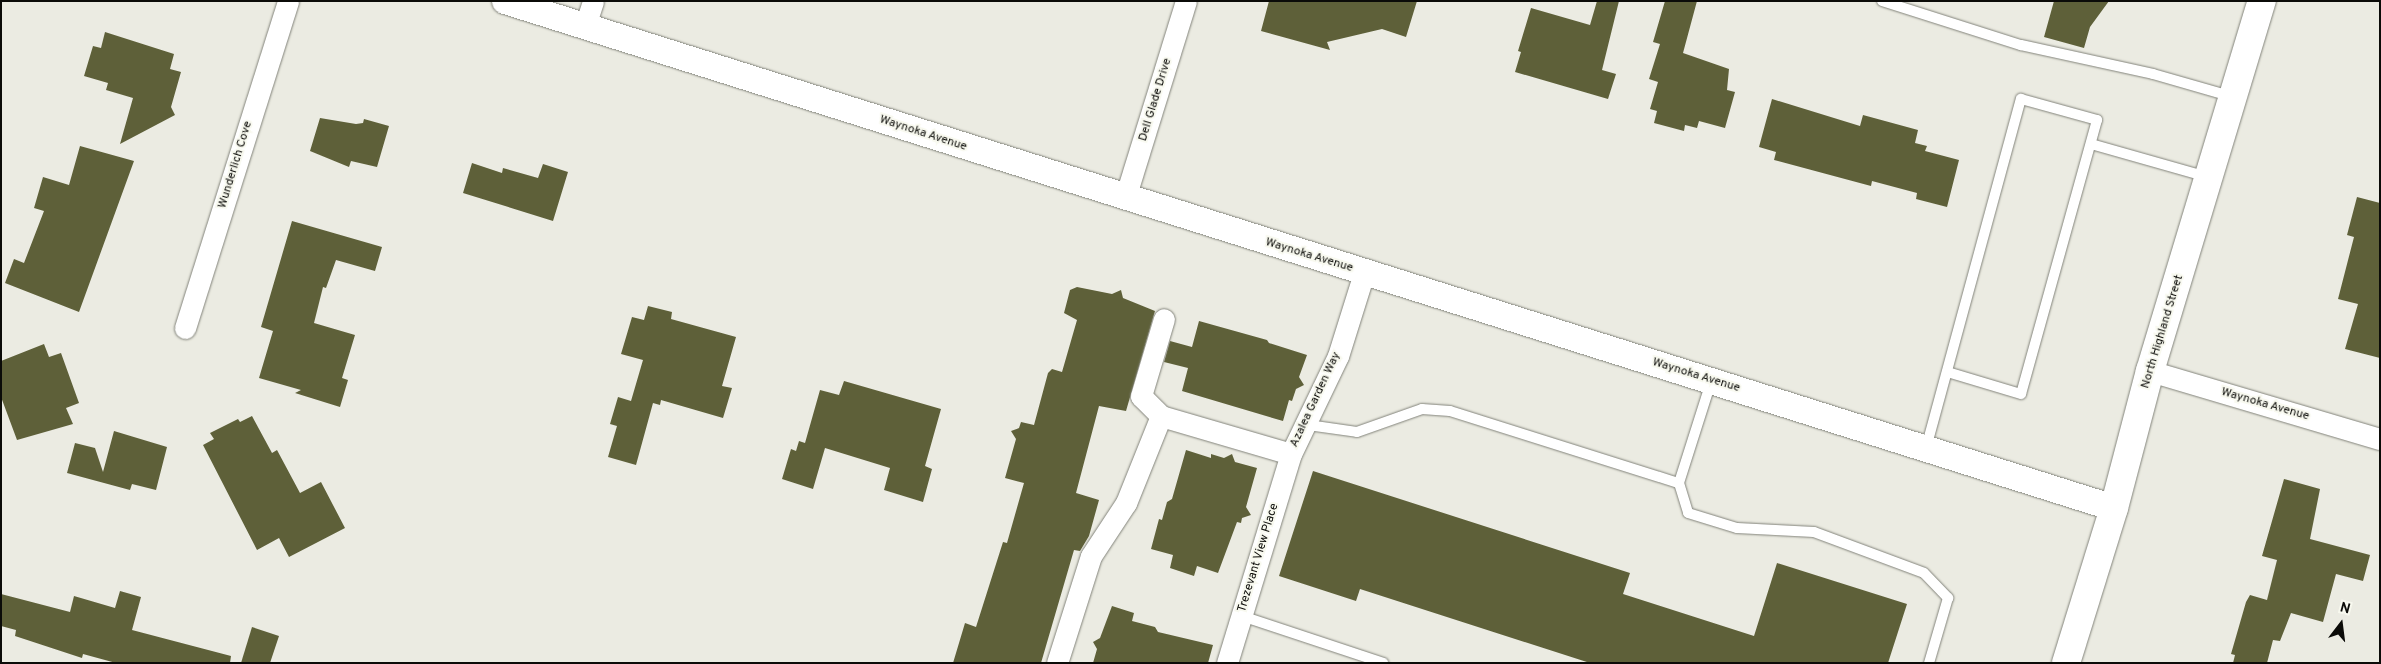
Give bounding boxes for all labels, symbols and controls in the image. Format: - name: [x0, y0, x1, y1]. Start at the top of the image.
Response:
- street label: Dell Glade Drive: [1137, 57, 1175, 143]
- street label: Waynoka Avenue: [877, 113, 969, 155]
- street label: Wunderlich Cove: [216, 120, 256, 210]
- street label: Waynoka Avenue: [1263, 236, 1355, 276]
- street label: North Highland Street: [2139, 273, 2187, 391]
- street label: Azalea Garden Way: [1288, 350, 1344, 450]
- street label: Waynoka Avenue: [1650, 356, 1742, 396]
- street label: Waynoka Avenue: [2219, 385, 2311, 425]
- street label: Trezevant View Place: [1236, 502, 1282, 614]
- north arrow: [2316, 599, 2366, 649]
- text: N: [2338, 600, 2352, 619]

